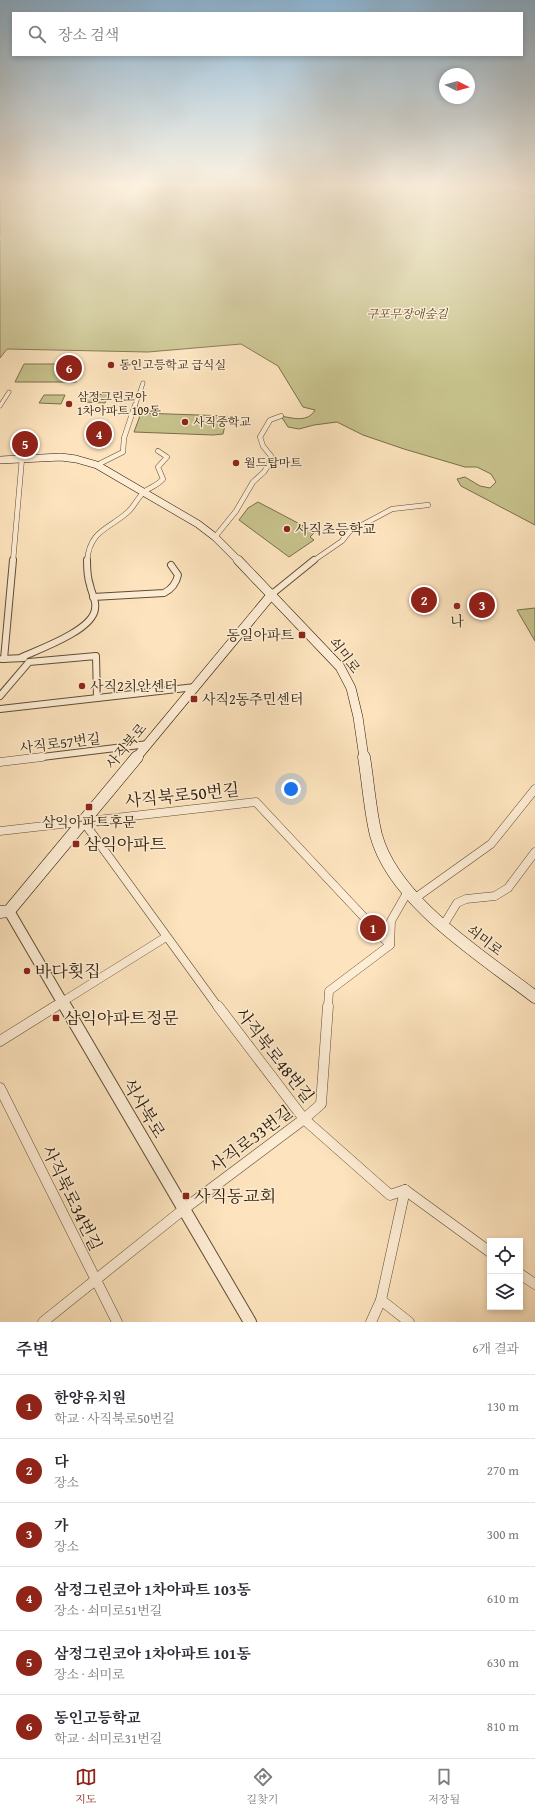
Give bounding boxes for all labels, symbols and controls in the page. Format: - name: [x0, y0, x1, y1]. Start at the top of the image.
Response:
- search box: [12, 12, 523, 56]
- icon: search: [26, 23, 48, 45]
- text: 장소 검색: [58, 24, 119, 45]
- north arrow: [439, 68, 475, 104]
- park label: 구포무장애숲길: [366, 305, 449, 322]
- pin: 6: [56, 353, 82, 383]
- place label: 동인고등학교 급식실: [119, 356, 226, 373]
- marker: 동인고등학교 급식실: [106, 360, 116, 370]
- place label: 삼정그린코아 1차아파트 109동: [77, 388, 161, 419]
- marker: 삼정그린코아 1차아파트 109동: [64, 399, 74, 409]
- place label: 사직중학교: [193, 413, 251, 430]
- marker: 사직중학교: [180, 417, 190, 427]
- pin: 4: [86, 419, 112, 449]
- pin: 5: [12, 429, 38, 459]
- place label: 월드탑마트: [244, 454, 302, 471]
- marker: 월드탑마트: [231, 458, 241, 468]
- place label: 사직초등학교: [295, 519, 377, 539]
- marker: 사직초등학교: [282, 524, 292, 534]
- pin: 2: [411, 585, 437, 615]
- pin: 3: [469, 590, 495, 620]
- marker: 나: [452, 601, 462, 611]
- place label: 나: [450, 611, 464, 631]
- place label: 동일아파트: [226, 625, 294, 645]
- marker: 동일아파트: [297, 630, 307, 640]
- street label: 쇠미로: [325, 633, 365, 678]
- place label: 사직2치안센터: [90, 676, 178, 696]
- marker: 사직2치안센터: [77, 681, 87, 691]
- place label: 사직2동주민센터: [202, 689, 303, 709]
- marker: 사직2동주민센터: [189, 694, 199, 704]
- street label: 사직북로: [101, 718, 151, 773]
- street label: 사직로57번길: [19, 728, 101, 758]
- street label: 사직북로50번길: [124, 776, 240, 813]
- your location: [281, 779, 301, 799]
- marker: 삼익아파트후문: [84, 802, 94, 812]
- place label: 삼익아파트후문: [42, 812, 136, 832]
- place label: 삼익아파트: [84, 831, 167, 856]
- marker: 삼익아파트: [71, 839, 81, 849]
- pin: 1: [360, 913, 386, 943]
- street label: 쇠미로: [463, 920, 508, 961]
- place label: 바다횟집: [35, 958, 101, 983]
- marker: 바다횟집: [22, 966, 32, 976]
- street label: 사직북로48번길: [230, 1002, 321, 1108]
- place label: 삼익아파트정문: [64, 1005, 179, 1030]
- marker: 삼익아파트정문: [51, 1013, 61, 1023]
- street label: 석사북로: [117, 1073, 172, 1143]
- street label: 사직로33번길: [204, 1099, 298, 1178]
- street label: 사직북로34번길: [36, 1141, 109, 1255]
- place label: 사직동교회: [194, 1183, 276, 1208]
- marker: 사직동교회: [181, 1191, 191, 1201]
- map controls: [487, 1238, 523, 1310]
- button: locate: [487, 1238, 523, 1274]
- button: layers: [487, 1274, 523, 1310]
- text: 주변: [16, 1336, 49, 1361]
- text: 6개 결과: [472, 1339, 519, 1358]
- text: 한양유치원: [54, 1387, 126, 1408]
- text: 1: [26, 1397, 32, 1416]
- text: 130 m: [487, 1397, 519, 1416]
- text: 학교 · 사직북로50번길: [54, 1409, 175, 1428]
- text: 다: [54, 1451, 69, 1472]
- text: 2: [26, 1461, 32, 1480]
- text: 270 m: [487, 1461, 519, 1480]
- text: 장소: [54, 1473, 79, 1492]
- text: 가: [54, 1515, 69, 1536]
- text: 3: [26, 1525, 32, 1544]
- text: 300 m: [487, 1525, 519, 1544]
- text: 장소: [54, 1537, 79, 1556]
- text: 삼정그린코아 1차아파트 103동: [54, 1579, 251, 1600]
- text: 4: [26, 1589, 32, 1608]
- text: 610 m: [487, 1589, 519, 1608]
- text: 장소 · 쇠미로51번길: [54, 1601, 162, 1620]
- text: 삼정그린코아 1차아파트 101동: [54, 1643, 251, 1664]
- text: 5: [26, 1653, 32, 1672]
- text: 630 m: [487, 1653, 519, 1672]
- text: 장소 · 쇠미로: [54, 1665, 125, 1684]
- text: 동인고등학교: [54, 1707, 141, 1728]
- text: 6: [26, 1717, 32, 1736]
- text: 810 m: [487, 1717, 519, 1736]
- text: 학교 · 쇠미로31번길: [54, 1729, 162, 1748]
- tab: 지도: [75, 1766, 97, 1807]
- tab: 길찾기: [247, 1766, 278, 1807]
- tab: 저장됨: [428, 1766, 460, 1807]

